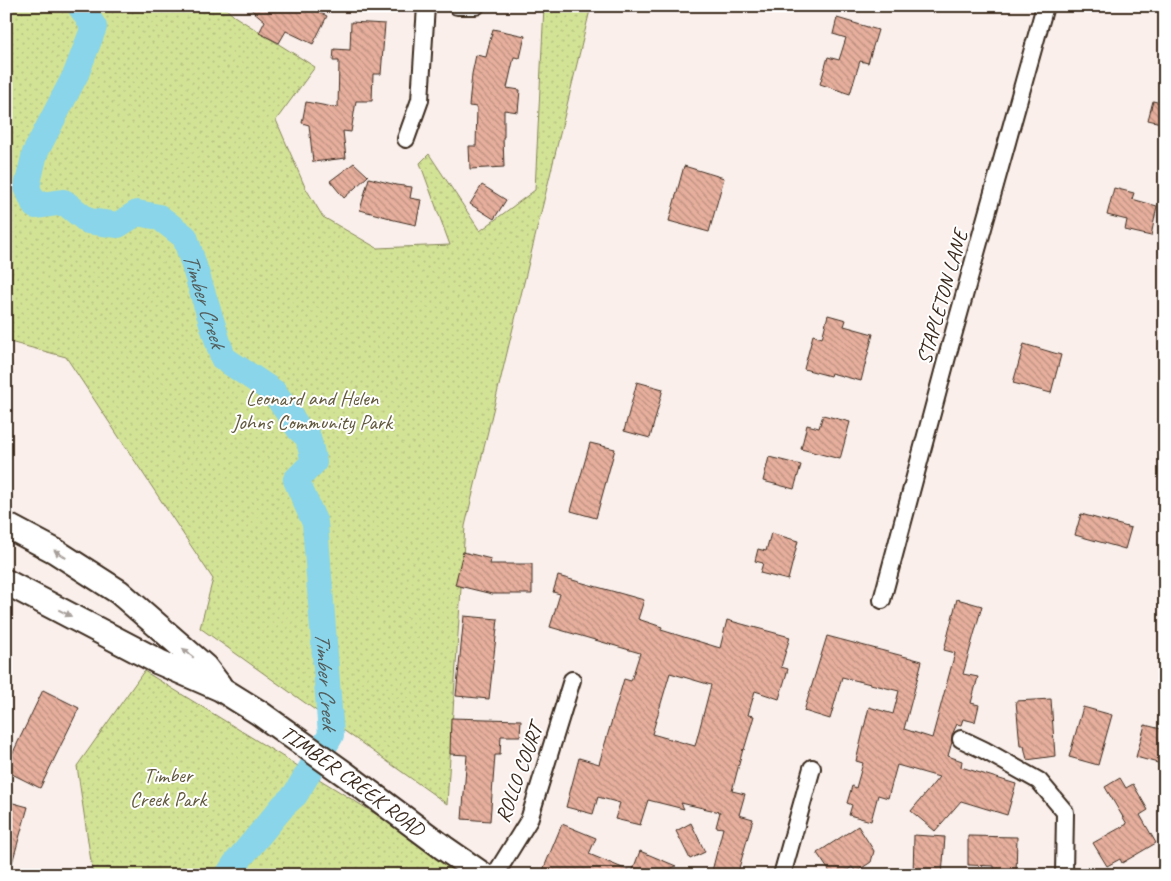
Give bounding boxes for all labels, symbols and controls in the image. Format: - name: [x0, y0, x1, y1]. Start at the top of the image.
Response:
- street label: STAPLETON LANE: [910, 225, 974, 367]
- water label: Timber Creek: [176, 250, 233, 355]
- park label: Leonard and Helen Johns Community Park: [231, 385, 394, 435]
- one-way arrow: [53, 549, 67, 559]
- one-way arrow: [58, 609, 72, 617]
- water label: Timber Creek: [308, 631, 344, 734]
- one-way arrow: [183, 647, 195, 659]
- street label: ROLLO COURT: [489, 715, 551, 826]
- street label: TIMBER CREEK ROAD: [276, 720, 431, 843]
- park label: Timber Creek Park: [130, 762, 209, 812]

